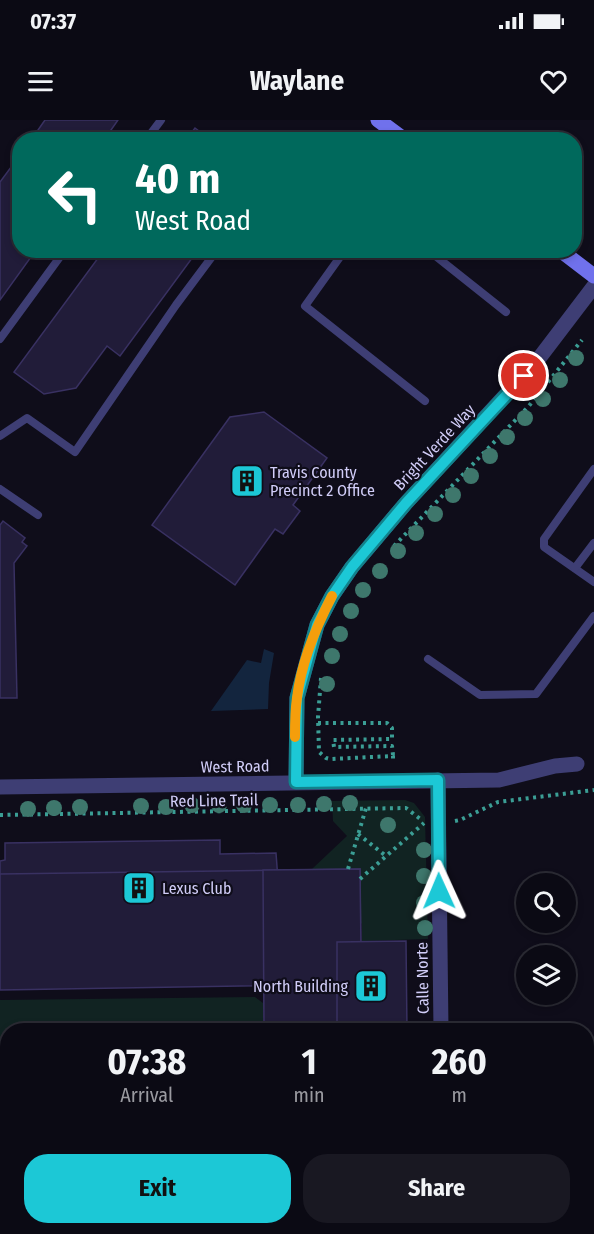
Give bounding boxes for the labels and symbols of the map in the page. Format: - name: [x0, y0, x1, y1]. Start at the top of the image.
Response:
- pin: [498, 350, 549, 401]
- street label: Bright Verde Way: [390, 400, 480, 494]
- building icon: Travis County Precinct 2 Office: [229, 463, 265, 499]
- place label: Travis County Precinct 2 Office: [270, 463, 375, 500]
- street label: West Road: [200, 756, 270, 777]
- street label: Red Line Trail: [170, 790, 258, 811]
- position arrow: [407, 859, 471, 923]
- building icon: Lexus Club: [121, 870, 157, 906]
- place label: Lexus Club: [162, 879, 231, 898]
- street label: Calle Norte: [412, 942, 433, 1014]
- building icon: North Building: [353, 968, 389, 1004]
- place label: North Building: [253, 977, 348, 996]

